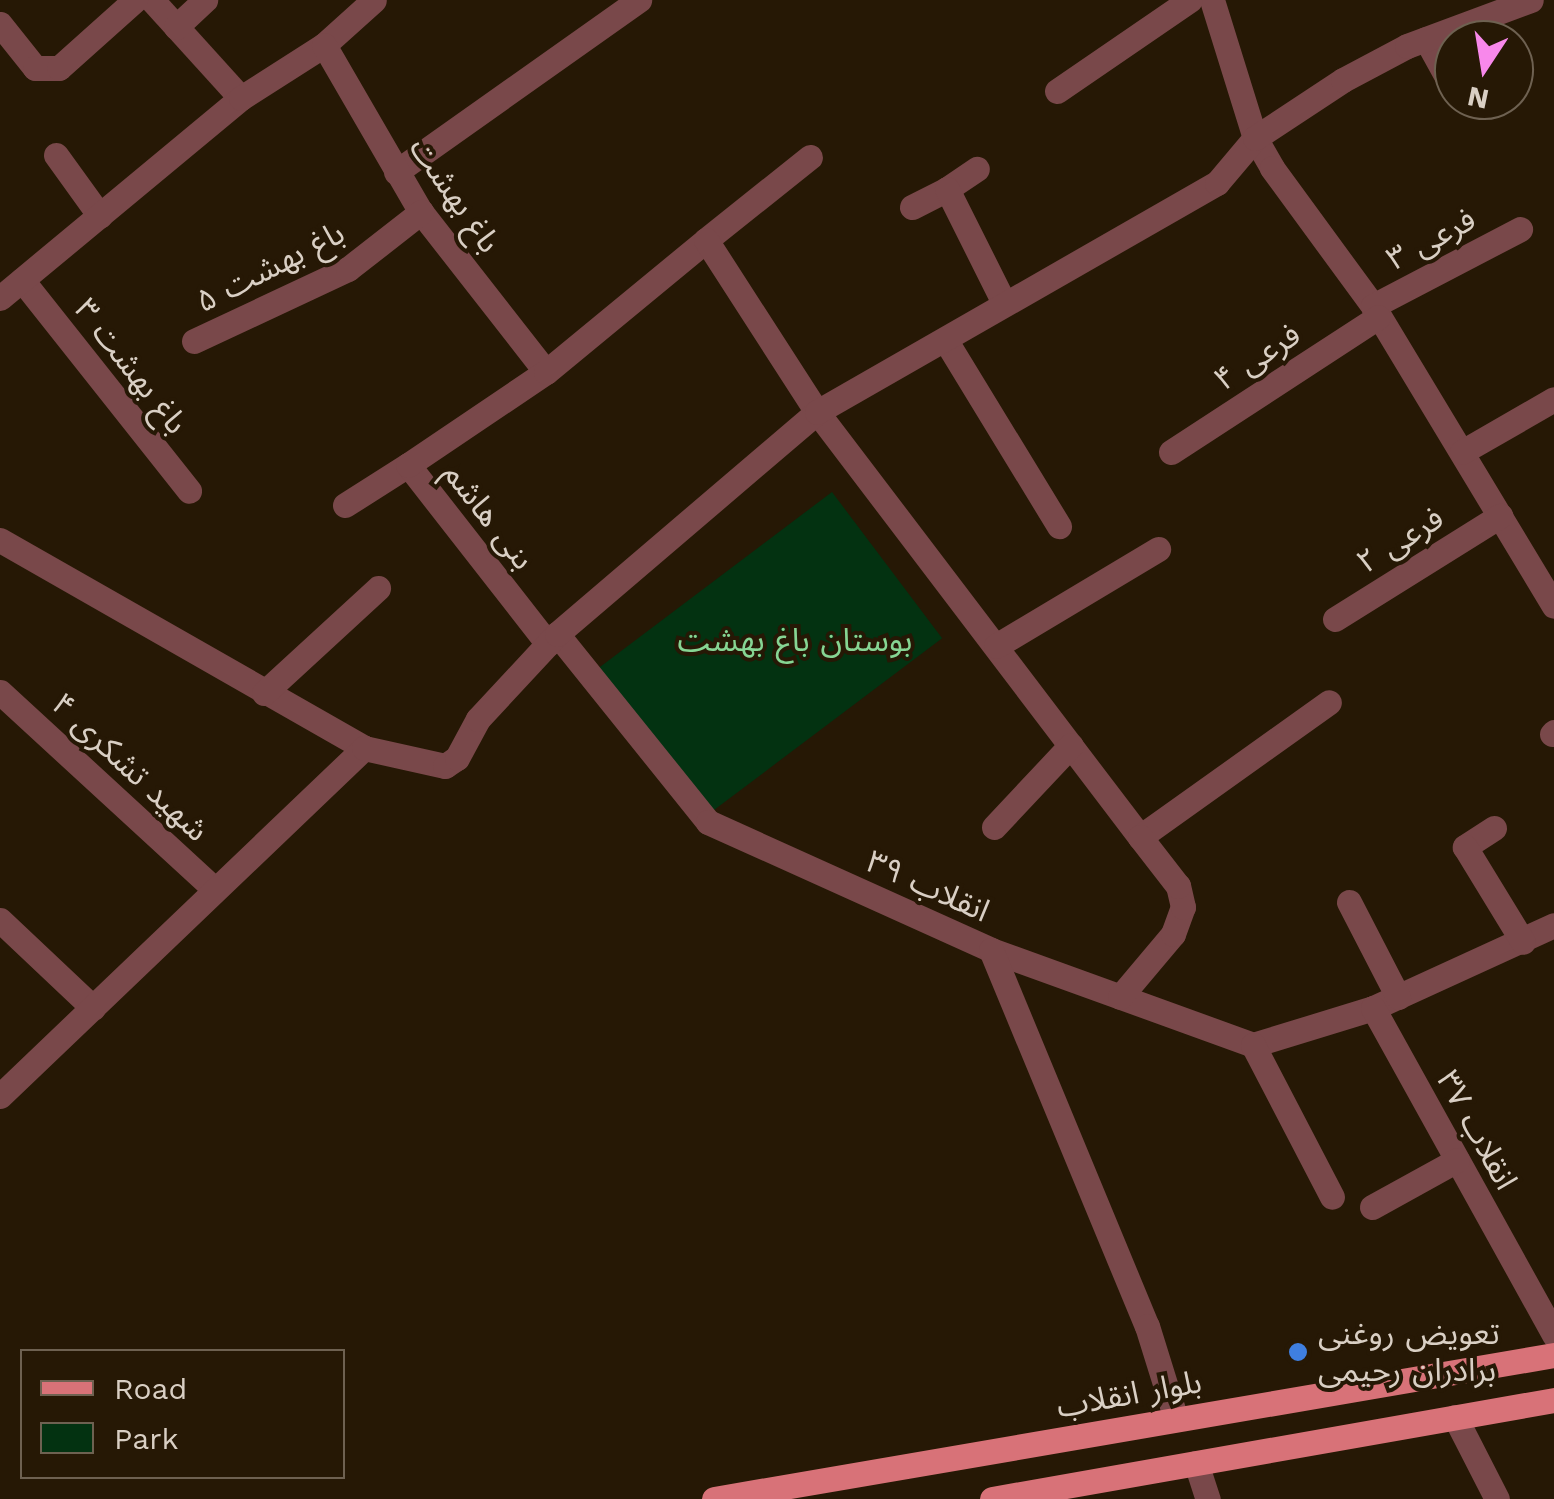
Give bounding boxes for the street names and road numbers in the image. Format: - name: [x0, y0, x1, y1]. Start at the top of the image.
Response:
- street label: باغ بهشت: [401, 130, 509, 260]
- street label: فرعی ۳: [1380, 200, 1482, 278]
- street label: باغ بهشت ۵: [189, 213, 351, 321]
- street label: باغ بهشت ۳: [66, 291, 196, 441]
- street label: فرعی ۴: [1207, 315, 1307, 399]
- street label: بنی هاشم: [435, 455, 543, 577]
- street label: فرعی ۲: [1350, 499, 1450, 581]
- street label: شهید تشکری ۴: [44, 685, 216, 849]
- street label: انقلاب ۳۹: [861, 842, 995, 930]
- street label: انقلاب ۳۷: [1429, 1064, 1525, 1196]
- street label: بلوار انقلاب: [1053, 1362, 1205, 1426]

